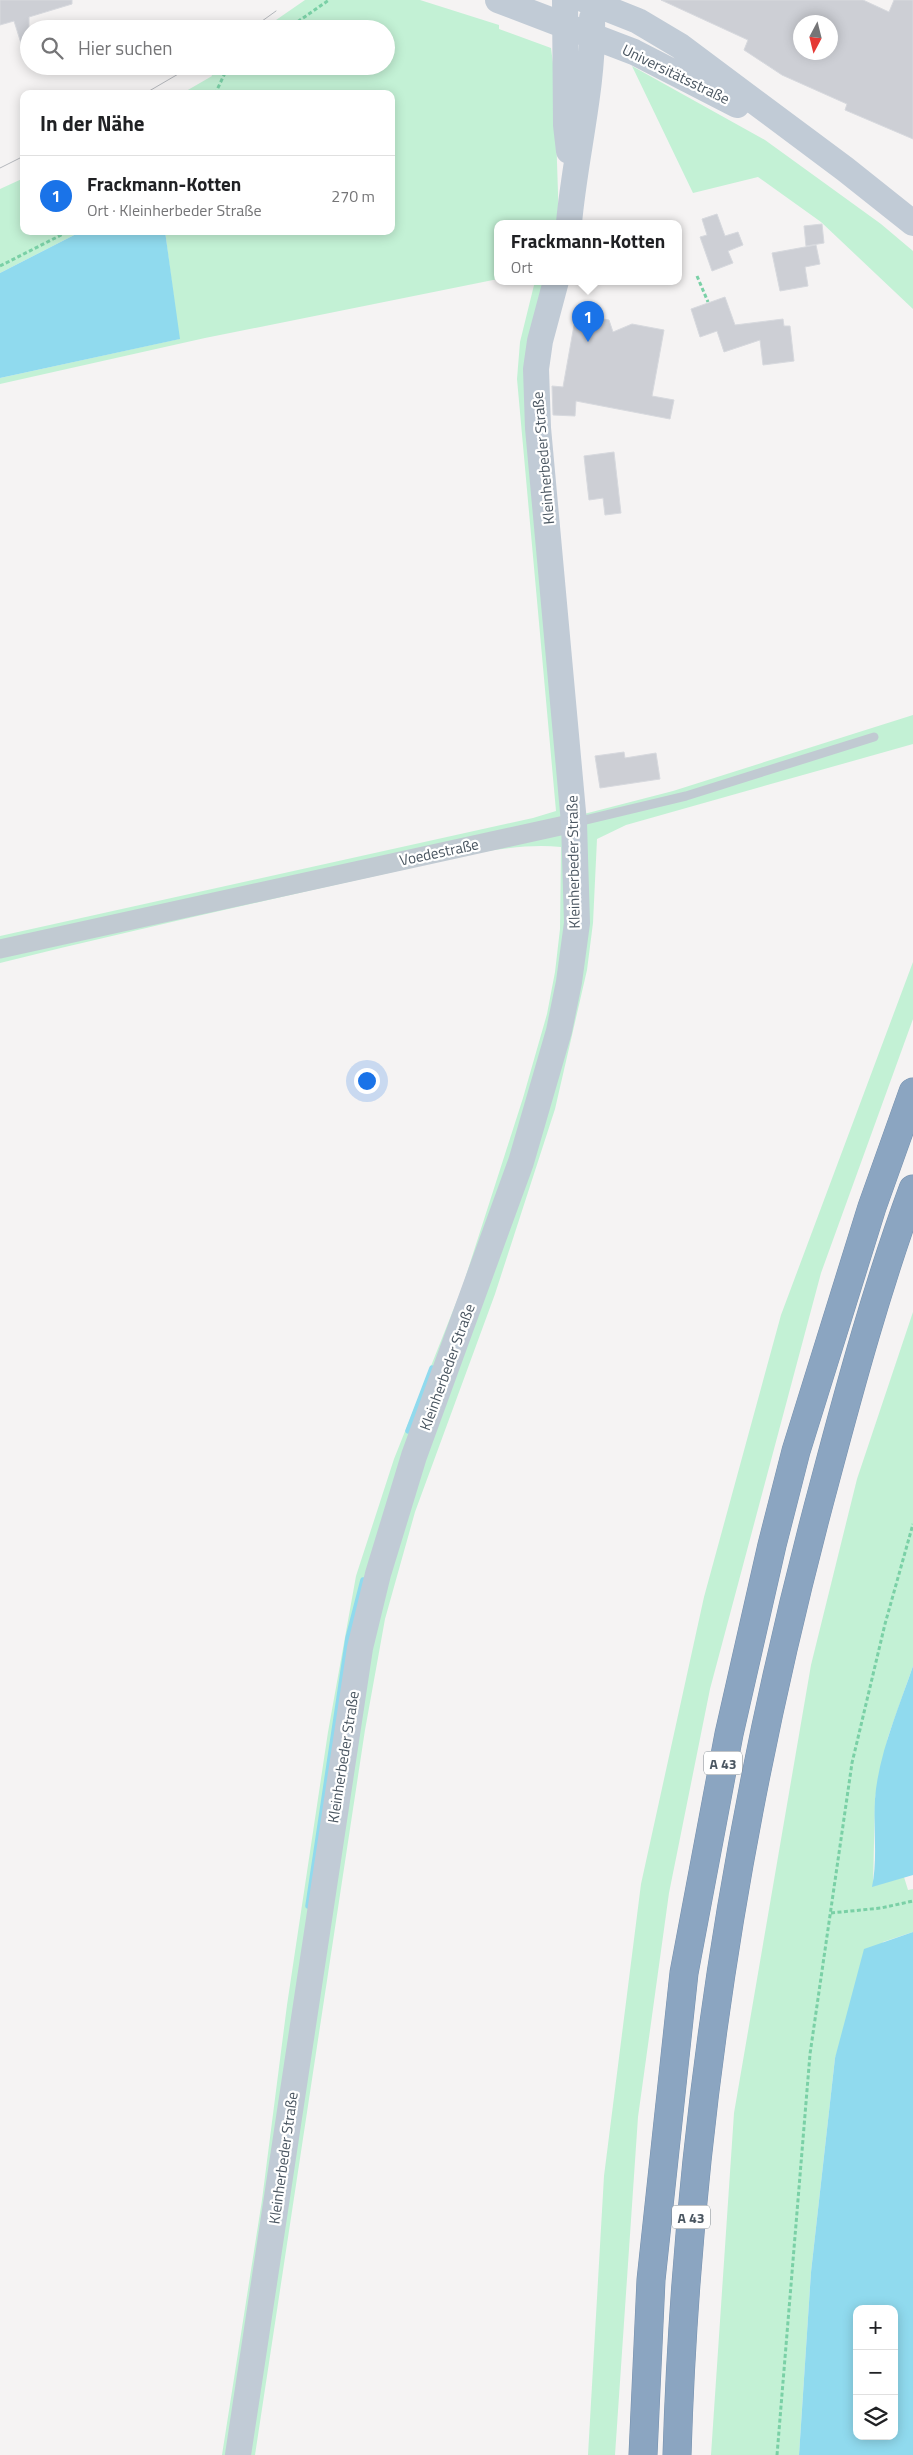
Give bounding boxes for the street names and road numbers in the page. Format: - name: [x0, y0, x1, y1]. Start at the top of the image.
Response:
- street label: Universitätsstraße: [618, 38, 734, 110]
- street label: Kleinherbeder Straße: [526, 391, 560, 525]
- street label: Kleinherbeder Straße: [560, 795, 586, 929]
- street label: Voedestraße: [397, 832, 481, 872]
- street label: Kleinherbeder Straße: [413, 1300, 481, 1434]
- street label: Kleinherbeder Straße: [321, 1689, 365, 1825]
- road number: A 43: [704, 1752, 742, 1775]
- street label: Kleinherbeder Straße: [262, 2090, 304, 2226]
- road number: A 43: [672, 2206, 710, 2228]

